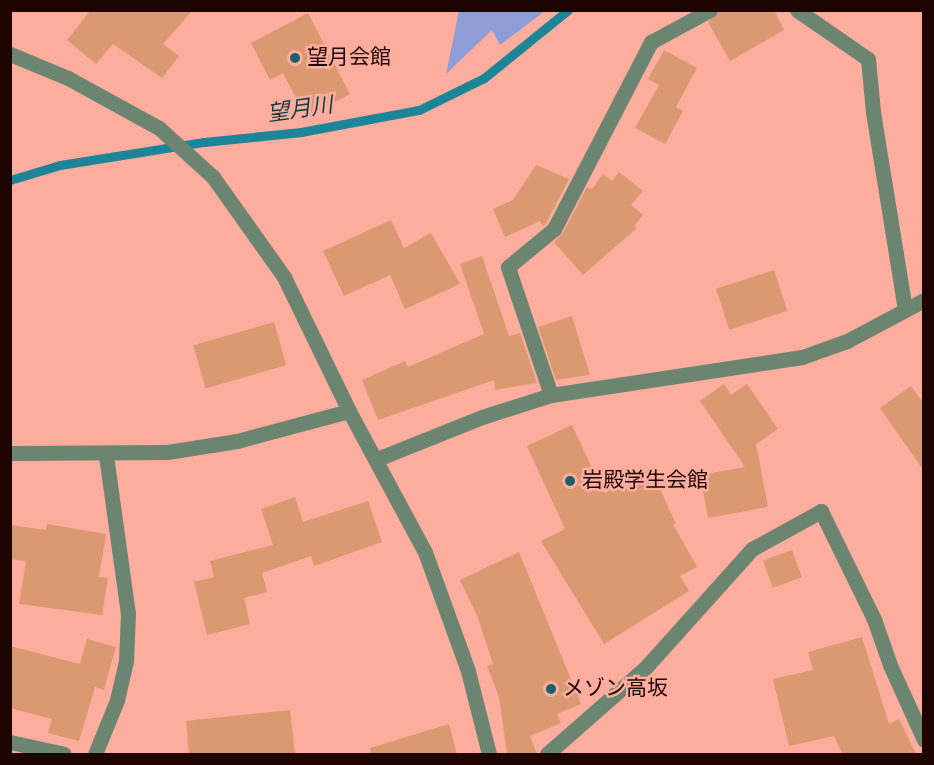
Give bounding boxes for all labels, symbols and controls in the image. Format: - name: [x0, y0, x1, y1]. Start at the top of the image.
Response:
- place label: 望月会館: [307, 45, 391, 71]
- marker: 望月会館: [288, 51, 302, 65]
- water label: 望月川: [265, 92, 335, 128]
- place label: 岩殿学生会館: [582, 468, 708, 494]
- marker: 岩殿学生会館: [563, 474, 577, 488]
- place label: メゾン高坂: [563, 676, 668, 702]
- marker: メゾン高坂: [544, 682, 558, 696]

